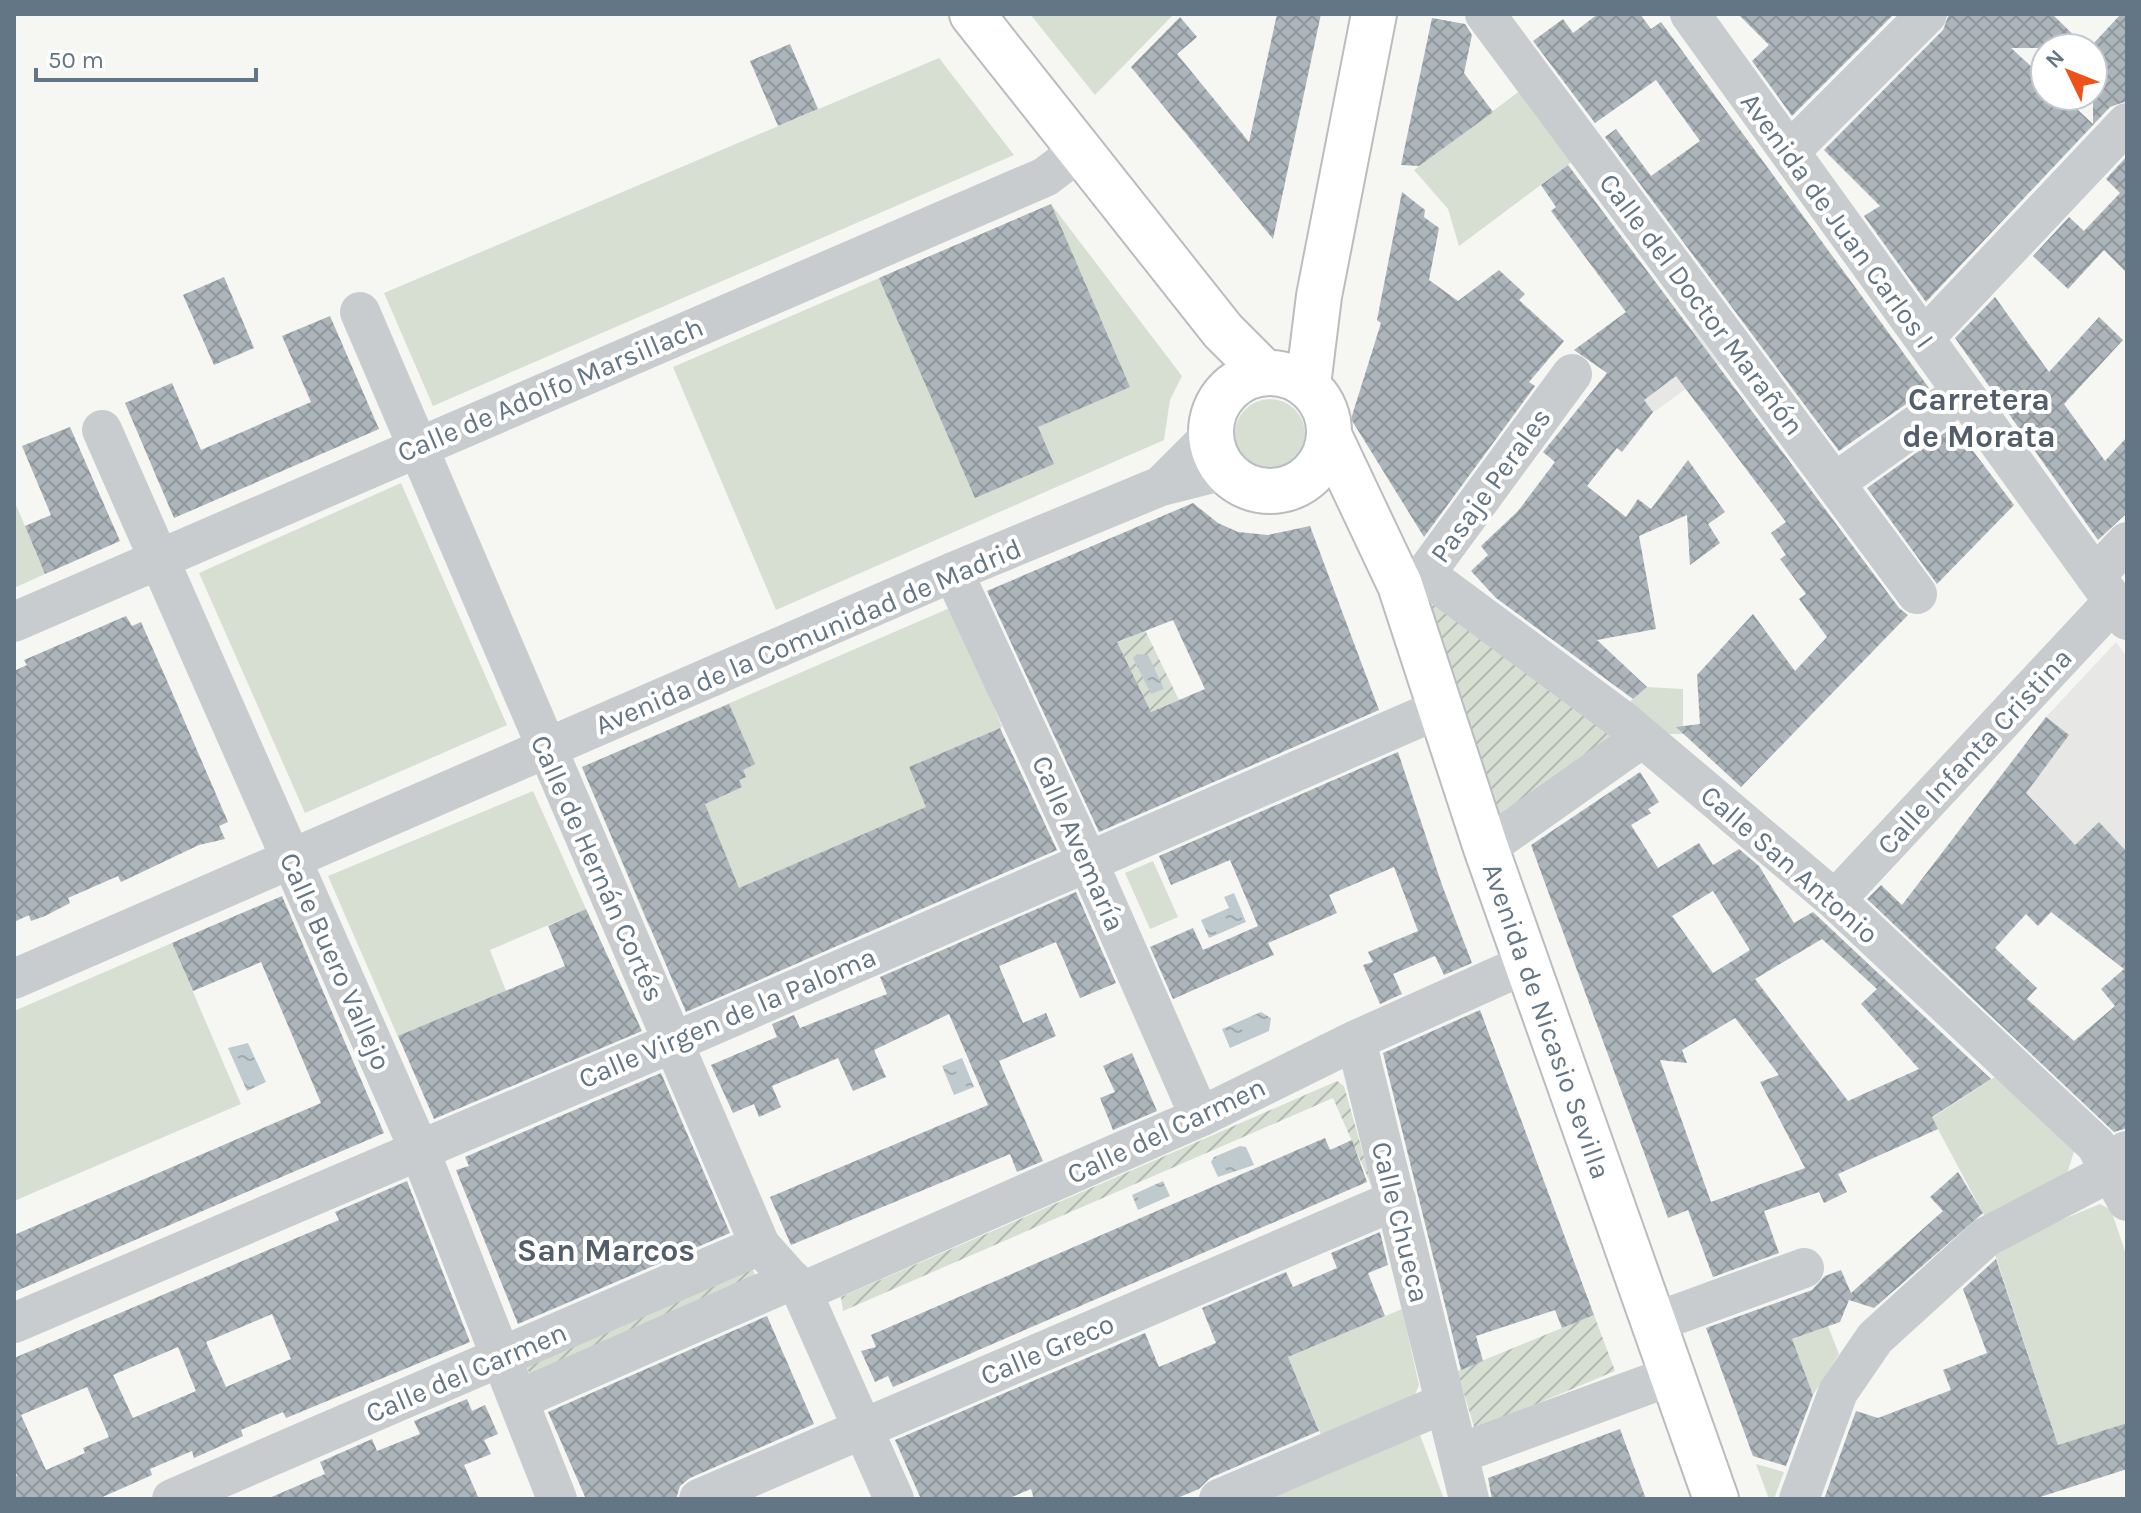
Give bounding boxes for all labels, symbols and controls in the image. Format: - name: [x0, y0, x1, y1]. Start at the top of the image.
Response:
- scale bar: [36, 32, 256, 82]
- north arrow: [2029, 32, 2109, 112]
- text: N: [2040, 44, 2070, 74]
- text: 50 m: [48, 46, 104, 74]
- street label: Avenida de Juan Carlos I: [1734, 86, 1941, 354]
- street label: Calle del Doctor Marañón: [1592, 167, 1811, 442]
- street label: Calle de Adolfo Marsillach: [392, 310, 708, 469]
- district label: Carretera de Morata: [1902, 381, 2056, 455]
- street label: Pasaje Perales: [1423, 401, 1558, 569]
- street label: Avenida de la Comunidad de Madrid: [590, 531, 1026, 741]
- street label: Calle Infanta Cristina: [1870, 641, 2079, 861]
- street label: Calle de Hernán Cortés: [524, 730, 671, 1007]
- street label: Calle Avemaría: [1025, 750, 1132, 936]
- street label: Calle San Antonio: [1694, 778, 1885, 950]
- street label: Calle Buero Vallejo: [273, 847, 398, 1075]
- street label: Avenida de Nicasio Sevilla: [1476, 859, 1618, 1183]
- street label: Calle Virgen de la Paloma: [573, 940, 881, 1095]
- street label: Calle del Carmen: [1062, 1070, 1271, 1191]
- street label: Calle Chueca: [1365, 1138, 1436, 1306]
- district label: San Marcos: [517, 1232, 695, 1269]
- street label: Calle Greco: [976, 1307, 1119, 1392]
- street label: Calle del Carmen: [361, 1315, 572, 1430]

